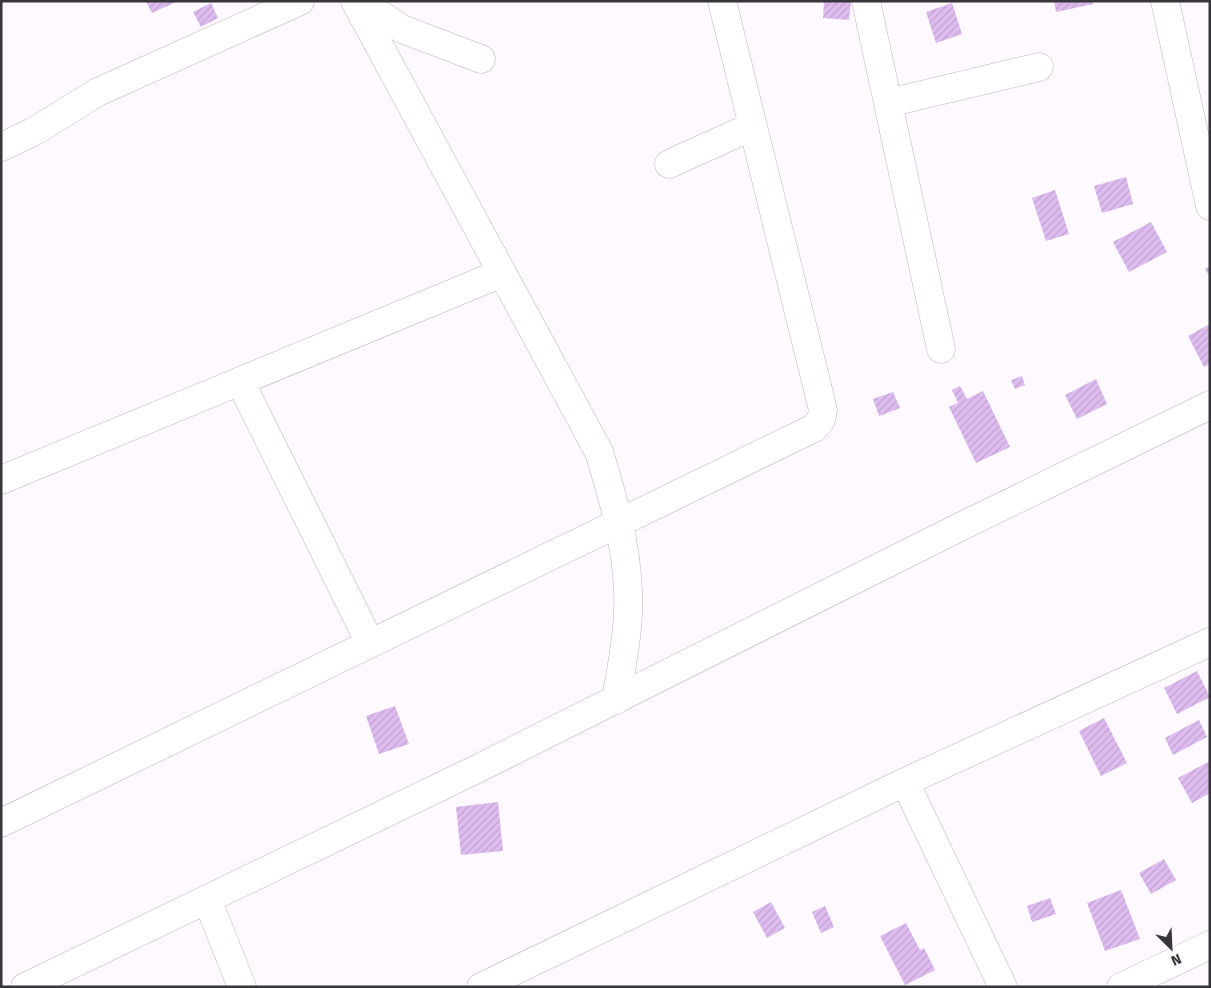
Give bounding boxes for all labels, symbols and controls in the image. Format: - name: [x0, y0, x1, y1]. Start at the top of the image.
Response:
- north arrow: [1146, 923, 1196, 973]
- text: N: [1168, 950, 1184, 969]

